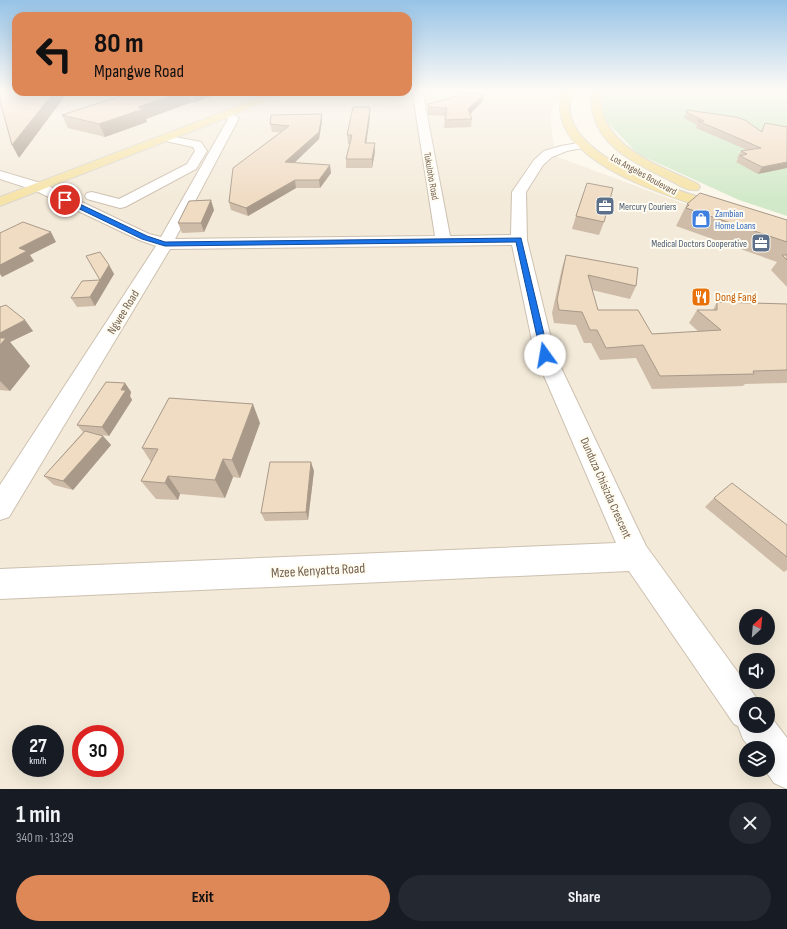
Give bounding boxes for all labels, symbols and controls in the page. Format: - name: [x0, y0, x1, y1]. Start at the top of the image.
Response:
- text: 80 m: [94, 27, 143, 60]
- icon: left: [28, 28, 80, 80]
- text: Mpangwe Road: [94, 61, 184, 82]
- street label: Tukuloho Road: [421, 151, 441, 201]
- street label: Los Angeles Boulevard: [608, 152, 679, 198]
- pin: [48, 183, 82, 217]
- icon: arrive: [54, 189, 76, 211]
- office icon: Mercury Couriers: [594, 195, 616, 217]
- place label: Mercury Couriers: [619, 201, 677, 213]
- shop icon: Zambian Home Loans: [690, 208, 712, 230]
- place label: Zambian Home Loans: [715, 208, 756, 232]
- office icon: Medical Doctors Cooperative: [750, 232, 772, 254]
- place label: Medical Doctors Cooperative: [651, 238, 747, 250]
- restaurant icon: Dong Fang: [690, 286, 712, 308]
- street label: Ngwee Road: [104, 287, 143, 337]
- place label: Dong Fang: [715, 290, 757, 305]
- position arrow: [524, 334, 566, 376]
- street label: Dunduza Chisizda Crescent: [577, 435, 635, 541]
- street label: Mzee Kenyatta Road: [271, 560, 366, 581]
- north arrow: [739, 609, 775, 645]
- map controls: [739, 609, 775, 777]
- button: sound: [739, 653, 775, 689]
- button: search: [739, 697, 775, 733]
- speed limit sign: 30: [72, 725, 124, 777]
- text: 27: [29, 734, 47, 758]
- button: layers: [739, 741, 775, 777]
- text: km/h: [29, 755, 47, 767]
- text: 1 min: [16, 800, 61, 829]
- button: close: [729, 802, 771, 844]
- text: 340 m · 13:29: [16, 830, 73, 846]
- button: Exit: [16, 875, 390, 921]
- button: Share: [398, 875, 771, 921]

